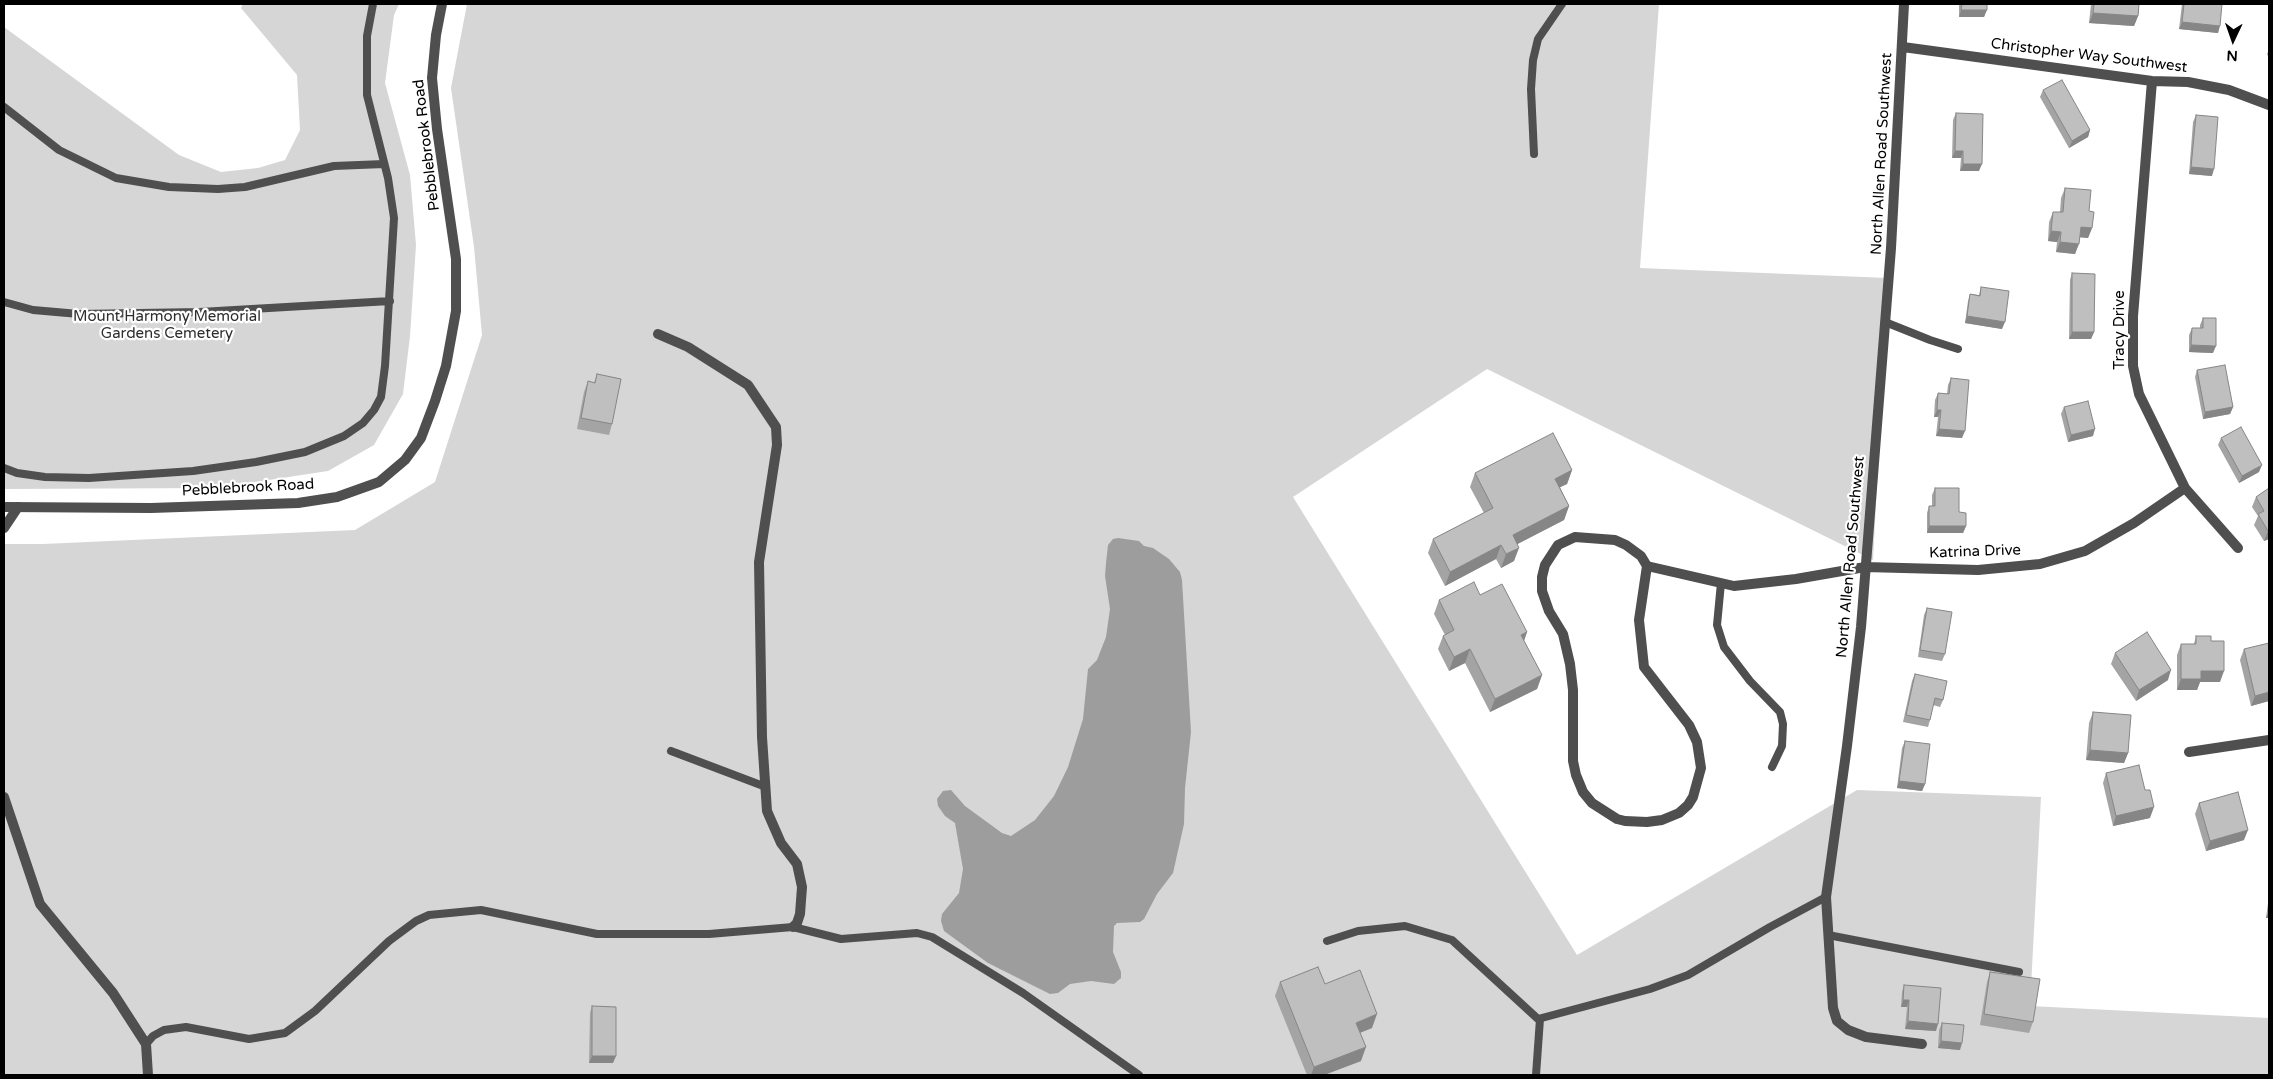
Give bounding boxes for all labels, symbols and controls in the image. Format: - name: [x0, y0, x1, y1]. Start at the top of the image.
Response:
- north arrow: [2208, 15, 2258, 65]
- street label: Christopher Way Southwest: [1990, 35, 2188, 77]
- text: N: [2226, 47, 2238, 64]
- street label: North Allen Road Southwest: [1868, 52, 1896, 256]
- street label: Pebblebrook Road: [410, 78, 444, 212]
- street label: Tracy Drive: [2111, 290, 2129, 370]
- park label: Mount Harmony Memorial Gardens Cemetery: [73, 308, 261, 343]
- street label: North Allen Road Southwest: [1833, 455, 1869, 659]
- street label: Pebblebrook Road: [181, 476, 315, 500]
- street label: Katrina Drive: [1929, 541, 2021, 563]

